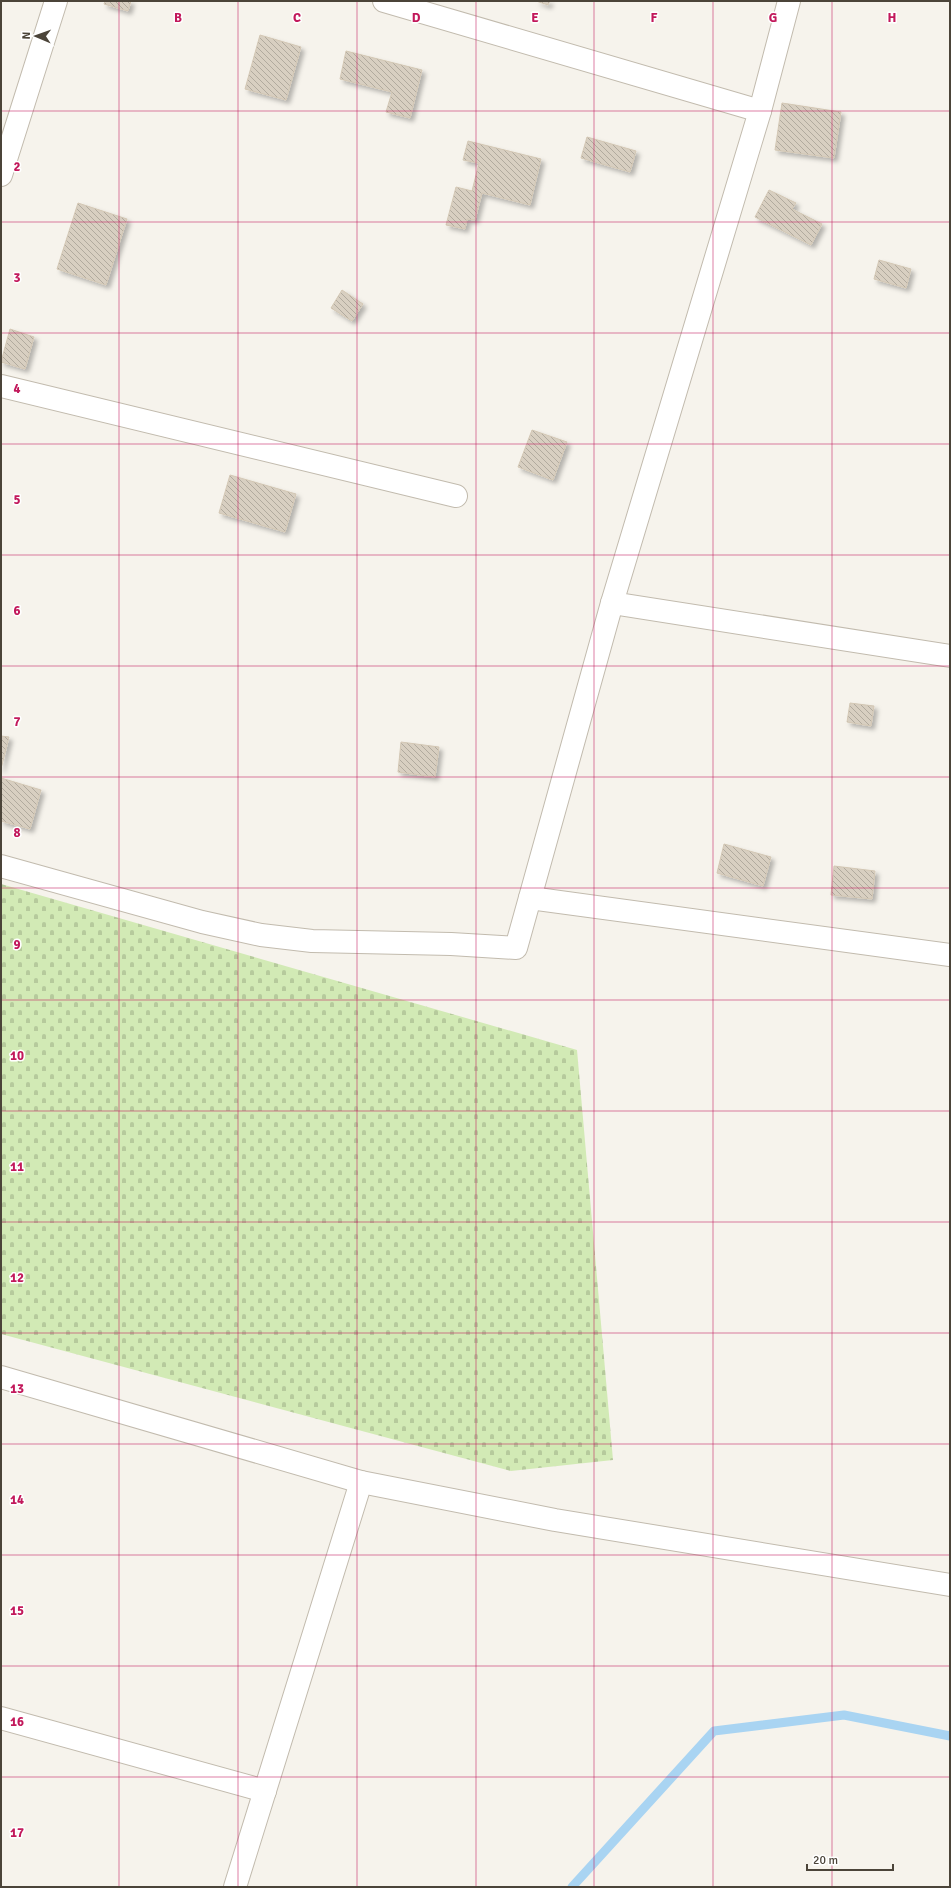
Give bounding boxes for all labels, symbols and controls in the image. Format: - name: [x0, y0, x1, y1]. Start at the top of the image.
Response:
- text: B: [174, 10, 182, 26]
- text: C: [293, 10, 301, 26]
- text: D: [412, 10, 421, 26]
- text: E: [531, 10, 539, 26]
- text: F: [651, 10, 658, 26]
- text: G: [769, 10, 777, 26]
- text: H: [888, 10, 896, 26]
- north arrow: [16, 16, 56, 56]
- text: N: [20, 32, 33, 40]
- text: 2: [13, 159, 21, 175]
- text: 3: [13, 270, 21, 286]
- text: 4: [13, 381, 21, 397]
- text: 5: [13, 492, 21, 508]
- text: 6: [13, 603, 21, 619]
- text: 7: [13, 714, 21, 730]
- text: 8: [13, 825, 21, 841]
- text: 9: [13, 937, 21, 953]
- text: 10: [10, 1048, 24, 1064]
- text: 11: [10, 1159, 24, 1175]
- text: 12: [10, 1270, 24, 1286]
- text: 13: [10, 1381, 24, 1397]
- text: 14: [10, 1492, 24, 1508]
- text: 15: [10, 1603, 24, 1619]
- text: 16: [10, 1714, 24, 1730]
- text: 17: [10, 1825, 24, 1841]
- scale bar: [807, 1846, 893, 1872]
- text: 20 m: [813, 1853, 838, 1868]

